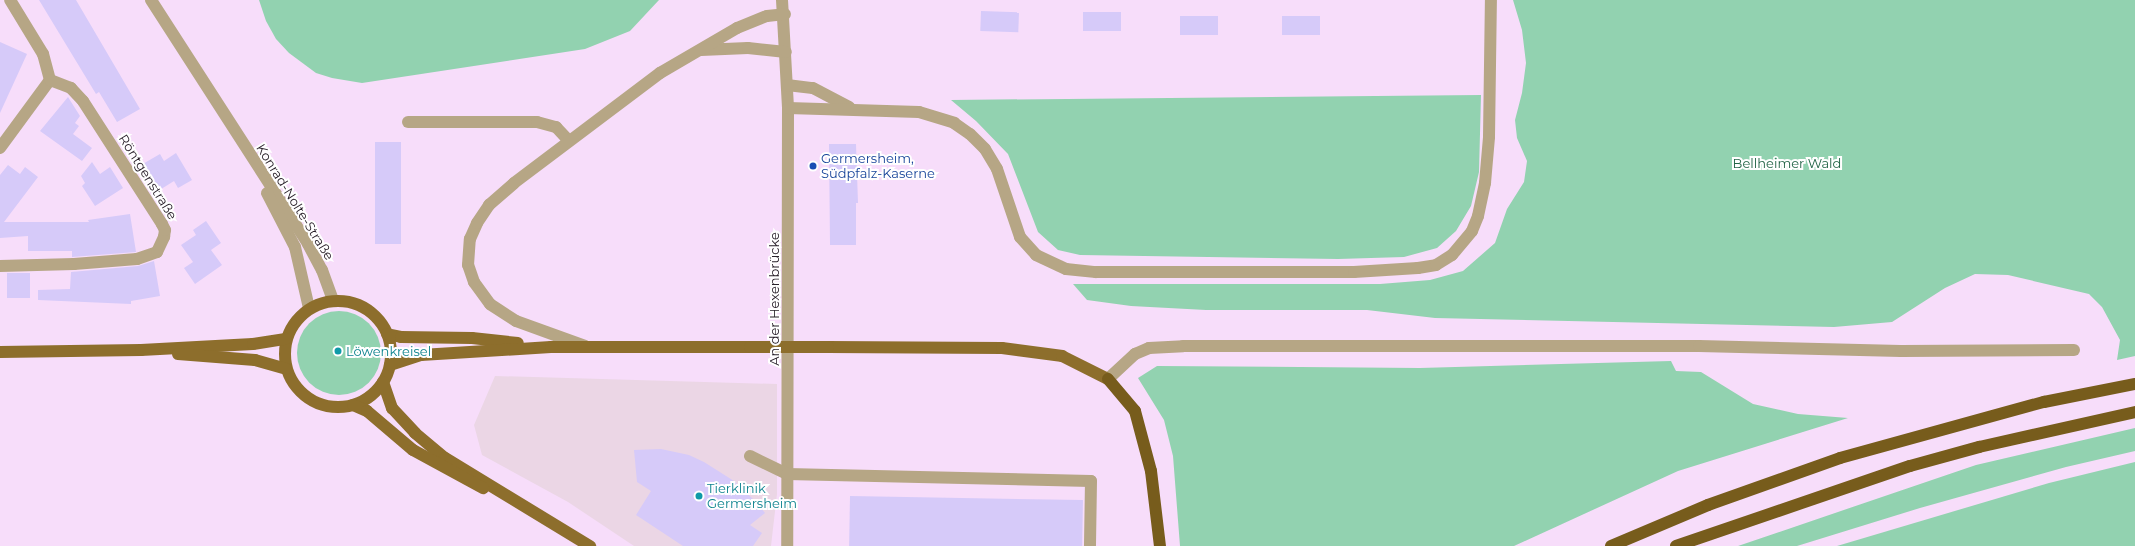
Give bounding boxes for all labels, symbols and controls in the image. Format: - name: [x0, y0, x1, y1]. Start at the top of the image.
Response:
- street label: Röntgenstraße: [116, 132, 180, 222]
- street label: Konrad-Nolte-Straße: [253, 141, 337, 263]
- place label: Germersheim, Südpfalz-Kaserne: [821, 151, 935, 182]
- park label: Bellheimer Wald: [1733, 155, 1841, 171]
- marker: Germersheim, Südpfalz-Kaserne: [808, 161, 818, 171]
- street label: An der Hexenbrücke: [766, 232, 782, 366]
- place label: Löwenkreisel: [346, 343, 431, 359]
- marker: Löwenkreisel: [333, 346, 343, 356]
- place label: Tierklinik Germersheim: [707, 481, 797, 512]
- marker: Tierklinik Germersheim: [694, 491, 704, 501]

